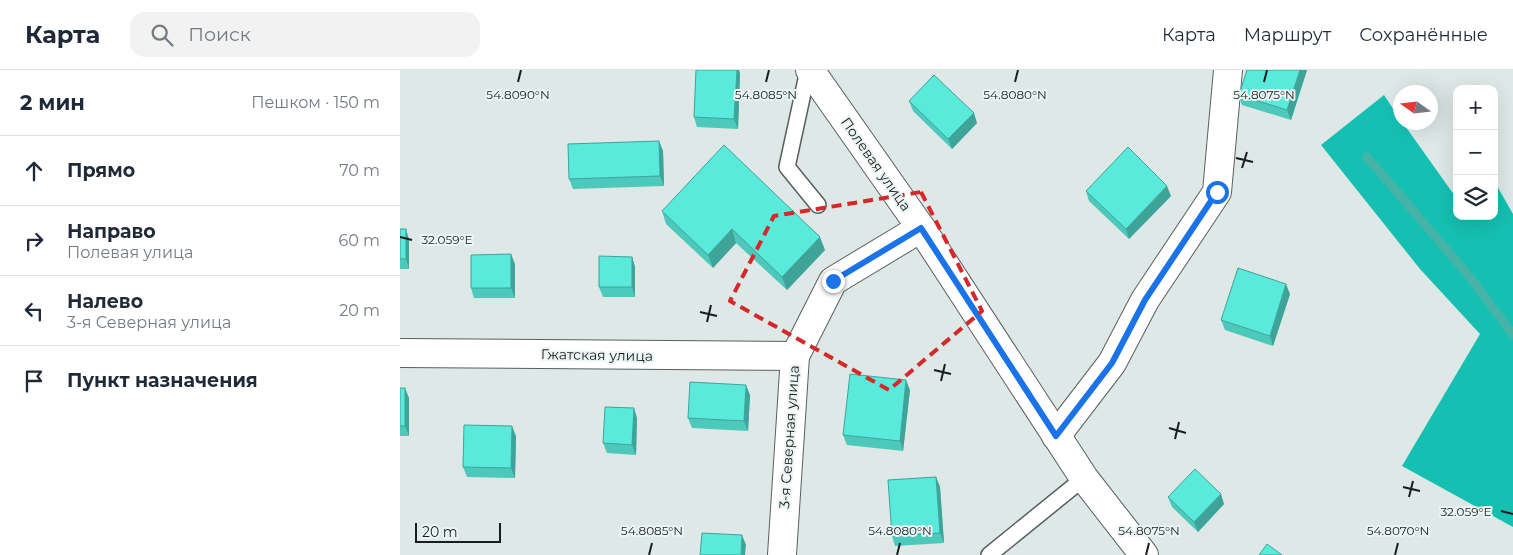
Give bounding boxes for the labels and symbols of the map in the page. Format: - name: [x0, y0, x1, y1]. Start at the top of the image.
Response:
- north arrow: [1393, 85, 1438, 130]
- text: 54.8090°N: [486, 87, 550, 102]
- text: 54.8085°N: [735, 87, 797, 102]
- text: 54.8080°N: [983, 87, 1047, 102]
- text: 54.8075°N: [1233, 87, 1295, 102]
- street label: Полевая улица: [837, 114, 915, 214]
- route start: [1206, 181, 1229, 204]
- text: 32.059°E: [421, 232, 473, 247]
- route end: [822, 270, 845, 293]
- street label: Гжатская улица: [541, 345, 653, 365]
- street label: 3-я Северная улица: [775, 365, 803, 509]
- text: 32.059°E: [1440, 504, 1492, 519]
- scale bar: [415, 520, 501, 543]
- text: 54.8085°N: [621, 523, 683, 538]
- text: 54.8080°N: [868, 523, 932, 538]
- text: 54.8075°N: [1118, 523, 1180, 538]
- text: 54.8070°N: [1367, 523, 1429, 538]

